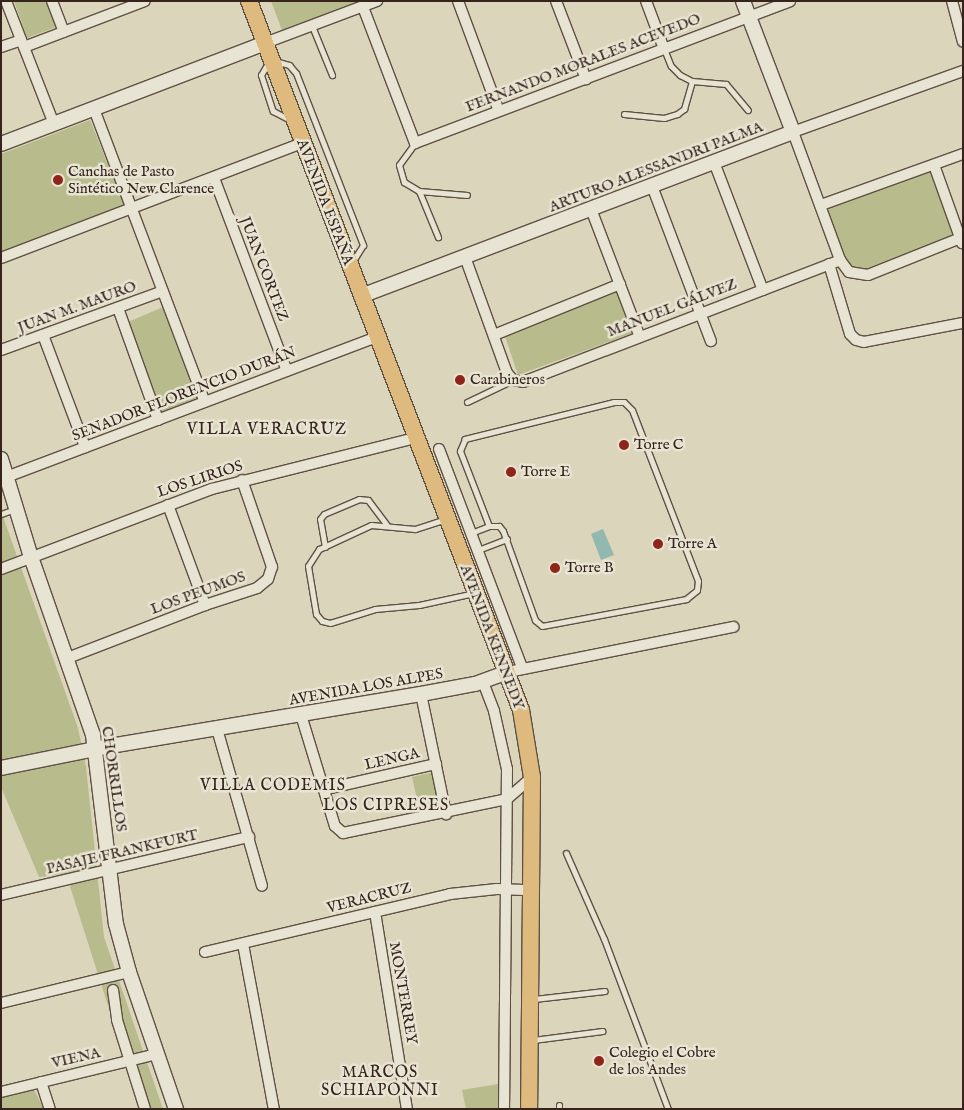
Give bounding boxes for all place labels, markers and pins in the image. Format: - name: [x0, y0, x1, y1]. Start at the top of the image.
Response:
- place label: Canchas de Pasto Sintético New Clarence: [68, 162, 214, 197]
- marker: Canchas de Pasto Sintético New Clarence: [52, 174, 64, 186]
- place label: Carabineros: [470, 371, 545, 389]
- marker: Carabineros: [454, 374, 466, 386]
- place label: Torre C: [634, 436, 684, 454]
- marker: Torre C: [618, 439, 630, 451]
- place label: Torre E: [521, 463, 570, 481]
- marker: Torre E: [505, 466, 517, 478]
- place label: Torre A: [668, 535, 717, 553]
- marker: Torre A: [652, 538, 664, 550]
- place label: Torre B: [565, 559, 614, 577]
- marker: Torre B: [549, 562, 561, 574]
- place label: Colegio el Cobre de los Andes: [609, 1043, 716, 1078]
- marker: Colegio el Cobre de los Andes: [593, 1055, 605, 1067]

